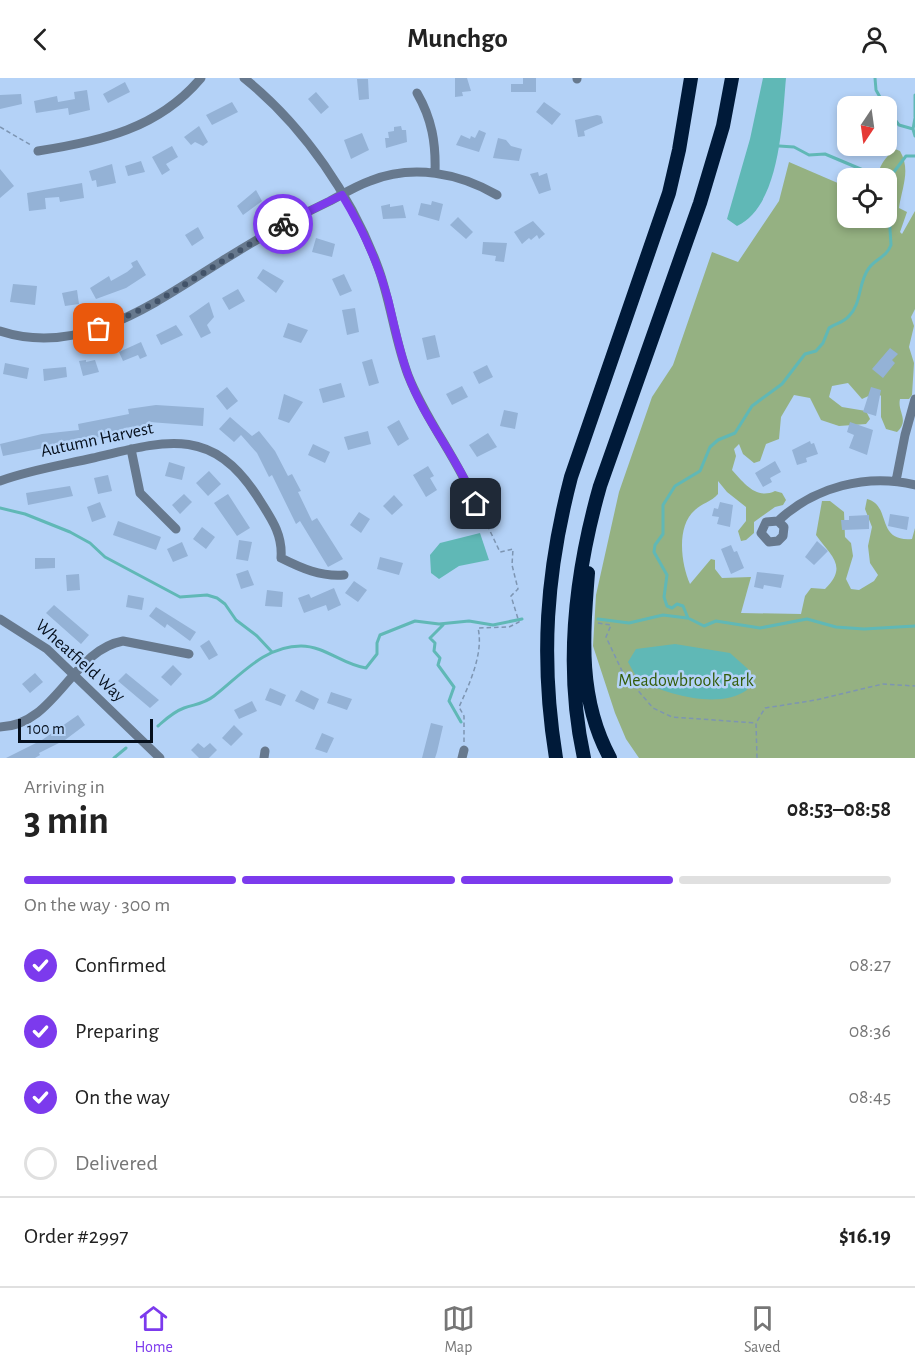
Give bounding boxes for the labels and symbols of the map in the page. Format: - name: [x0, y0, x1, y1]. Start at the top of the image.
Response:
- north arrow: [837, 96, 897, 156]
- courier: [253, 194, 313, 254]
- pin: [73, 303, 124, 354]
- street label: Autumn Harvest: [39, 419, 155, 461]
- pin: [450, 478, 501, 529]
- street label: Wheatfield Way: [32, 616, 128, 706]
- park label: Meadowbrook Park: [618, 672, 754, 690]
- scale bar: [18, 716, 153, 744]

